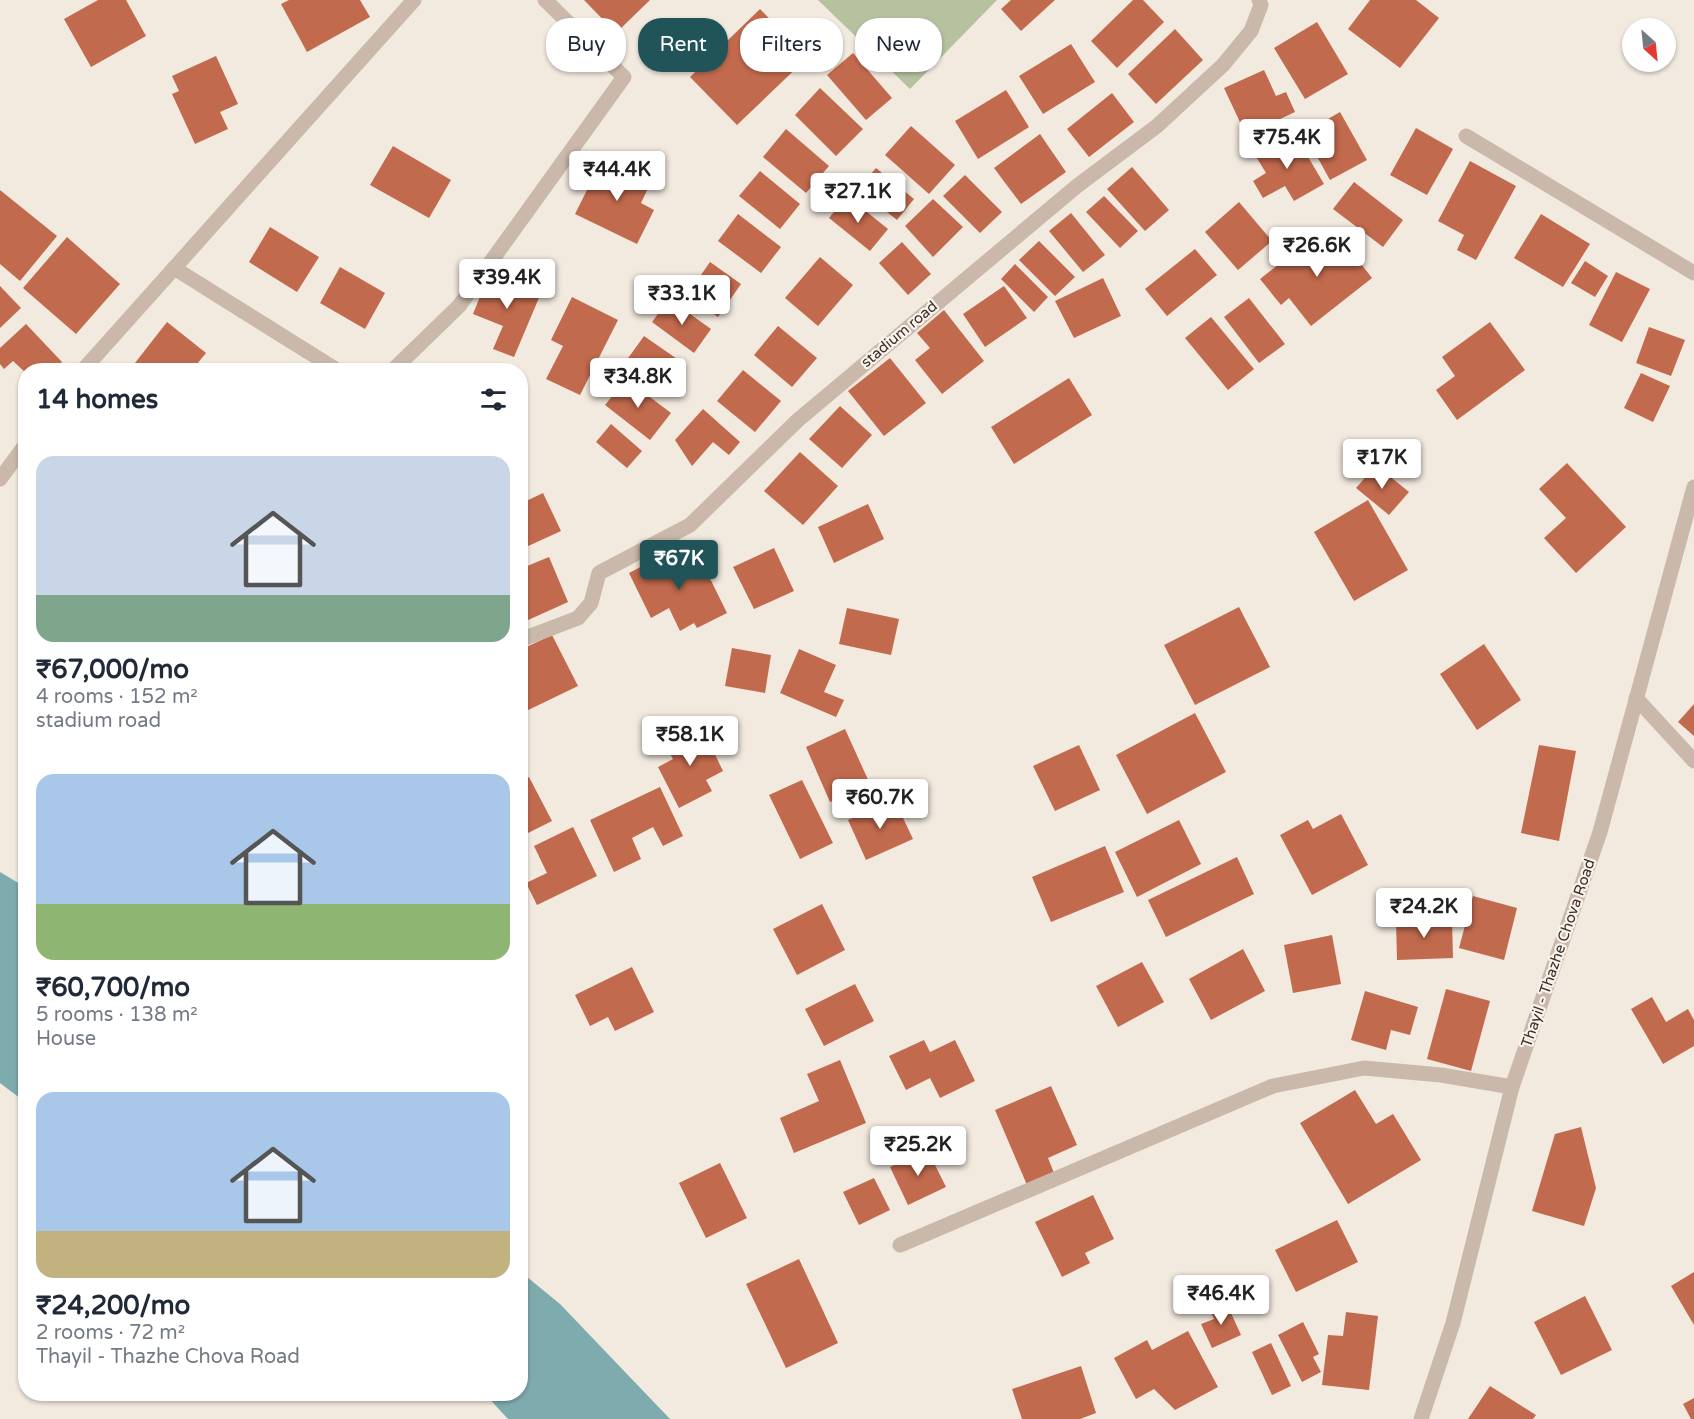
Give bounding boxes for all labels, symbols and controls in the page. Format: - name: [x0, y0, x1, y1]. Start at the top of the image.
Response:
- chip: Buy: [546, 18, 626, 72]
- chip: Rent: [638, 18, 728, 72]
- chip: Filters: [740, 18, 843, 72]
- chip: New: [855, 18, 942, 72]
- north arrow: [1622, 18, 1676, 72]
- map controls: [1622, 18, 1676, 72]
- pin: ₹75.4K: [1238, 119, 1336, 170]
- text: ₹75.4K: [1253, 126, 1321, 150]
- pin: ₹44.4K: [568, 151, 666, 202]
- text: ₹44.4K: [583, 158, 651, 182]
- pin: ₹27.1K: [809, 173, 907, 224]
- text: ₹27.1K: [825, 180, 891, 204]
- pin: ₹26.6K: [1268, 227, 1366, 278]
- text: ₹26.6K: [1283, 234, 1351, 258]
- pin: ₹39.4K: [458, 259, 556, 310]
- text: ₹39.4K: [473, 266, 541, 290]
- pin: ₹33.1K: [633, 275, 731, 326]
- text: ₹33.1K: [648, 282, 716, 306]
- street label: stadium road: [857, 297, 941, 371]
- pin: ₹34.8K: [589, 358, 687, 409]
- text: ₹34.8K: [604, 365, 672, 389]
- icon: filters: [477, 383, 510, 416]
- text: 14 homes: [36, 384, 158, 415]
- pin: ₹17K: [1346, 439, 1418, 490]
- text: ₹17K: [1357, 446, 1407, 470]
- icon: home: [219, 495, 327, 603]
- pin: ₹67K: [643, 540, 715, 591]
- text: ₹67K: [654, 547, 704, 571]
- text: ₹67,000/mo: [36, 654, 189, 685]
- text: 4 rooms · 152 m²: [36, 685, 198, 709]
- text: stadium road: [36, 709, 161, 733]
- pin: ₹58.1K: [641, 716, 739, 767]
- text: ₹58.1K: [656, 723, 724, 747]
- pin: ₹60.7K: [831, 779, 929, 830]
- text: ₹60.7K: [846, 786, 914, 810]
- icon: home: [219, 813, 327, 921]
- street label: Thayil - Thazhe Chova Road: [1517, 856, 1599, 1050]
- pin: ₹24.2K: [1375, 888, 1473, 939]
- text: ₹24.2K: [1390, 895, 1458, 919]
- text: ₹60,700/mo: [36, 972, 190, 1003]
- text: 5 rooms · 138 m²: [36, 1003, 198, 1027]
- text: House: [36, 1027, 96, 1051]
- pin: ₹25.2K: [869, 1126, 967, 1177]
- icon: home: [219, 1131, 327, 1239]
- text: ₹25.2K: [884, 1133, 952, 1157]
- pin: ₹46.4K: [1172, 1275, 1270, 1326]
- text: ₹46.4K: [1187, 1282, 1255, 1306]
- text: ₹24,200/mo: [36, 1290, 190, 1321]
- text: 2 rooms · 72 m²: [36, 1321, 185, 1345]
- text: Thayil - Thazhe Chova Road: [36, 1345, 300, 1369]

